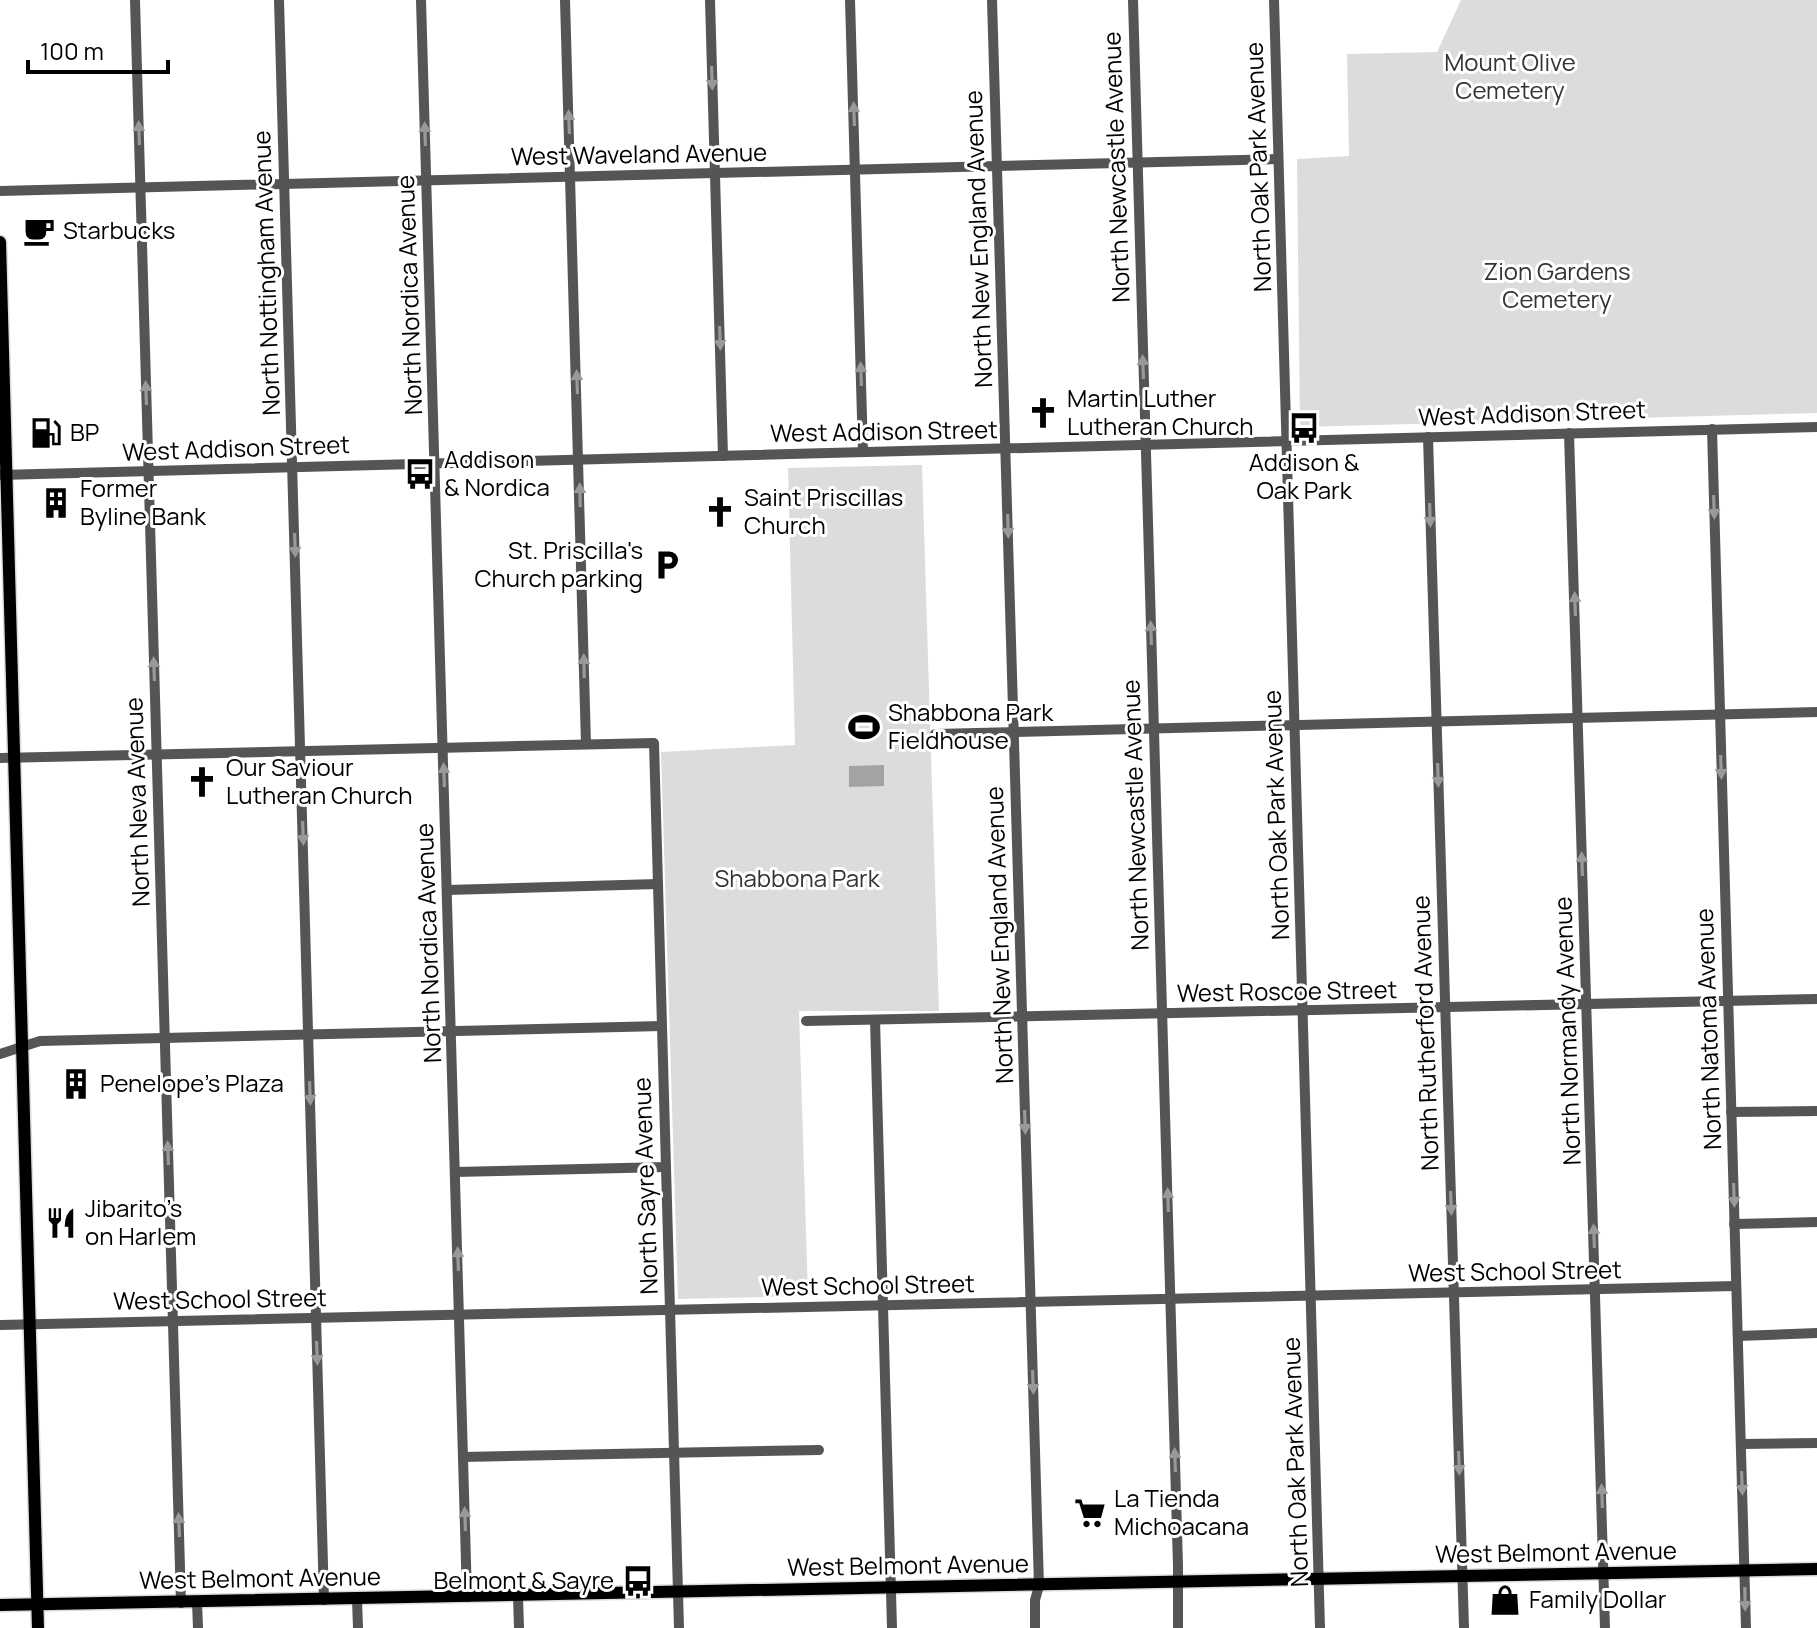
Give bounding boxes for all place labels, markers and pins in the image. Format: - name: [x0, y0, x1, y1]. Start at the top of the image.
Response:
- place label: Starbucks: [63, 213, 175, 246]
- cafe icon: Starbucks: [22, 214, 56, 248]
- place label: Martin Luther Lutheran Church: [1067, 381, 1254, 442]
- church icon: Martin Luther Lutheran Church: [1026, 396, 1060, 430]
- bus stop icon: Addison & Oak Park: [1287, 411, 1321, 445]
- place label: BP: [70, 415, 99, 448]
- fuel station icon: BP: [29, 416, 63, 450]
- place label: Addison & Nordica: [444, 442, 550, 503]
- place label: Addison & Oak Park: [1249, 445, 1360, 506]
- bus stop icon: Addison & Nordica: [403, 457, 437, 491]
- place label: Former Byline Bank: [80, 471, 207, 532]
- place label: Saint Priscillas Church: [744, 480, 903, 541]
- building icon: Former Byline Bank: [39, 486, 73, 520]
- church icon: Saint Priscillas Church: [703, 495, 737, 529]
- place label: St. Priscilla's Church parking: [474, 533, 643, 594]
- parking icon: St. Priscilla's Church parking: [650, 548, 684, 582]
- place label: Shabbona Park Fieldhouse: [888, 695, 1054, 756]
- sports icon: Shabbona Park Fieldhouse: [847, 710, 881, 744]
- place label: Our Saviour Lutheran Church: [226, 750, 413, 811]
- church icon: Our Saviour Lutheran Church: [185, 765, 219, 799]
- place label: Penelope's Plaza: [100, 1066, 284, 1099]
- building icon: Penelope's Plaza: [59, 1067, 93, 1101]
- place label: Jibarito’s on Harlem: [85, 1191, 196, 1252]
- restaurant icon: Jibarito’s on Harlem: [44, 1206, 78, 1240]
- place label: La Tienda Michoacana: [1114, 1481, 1249, 1542]
- supermarket icon: La Tienda Michoacana: [1073, 1496, 1107, 1530]
- place label: Belmont & Sayre: [434, 1563, 614, 1596]
- bus stop icon: Belmont & Sayre: [621, 1564, 655, 1598]
- place label: Family Dollar: [1529, 1582, 1667, 1615]
- shop icon: Family Dollar: [1488, 1583, 1522, 1617]

